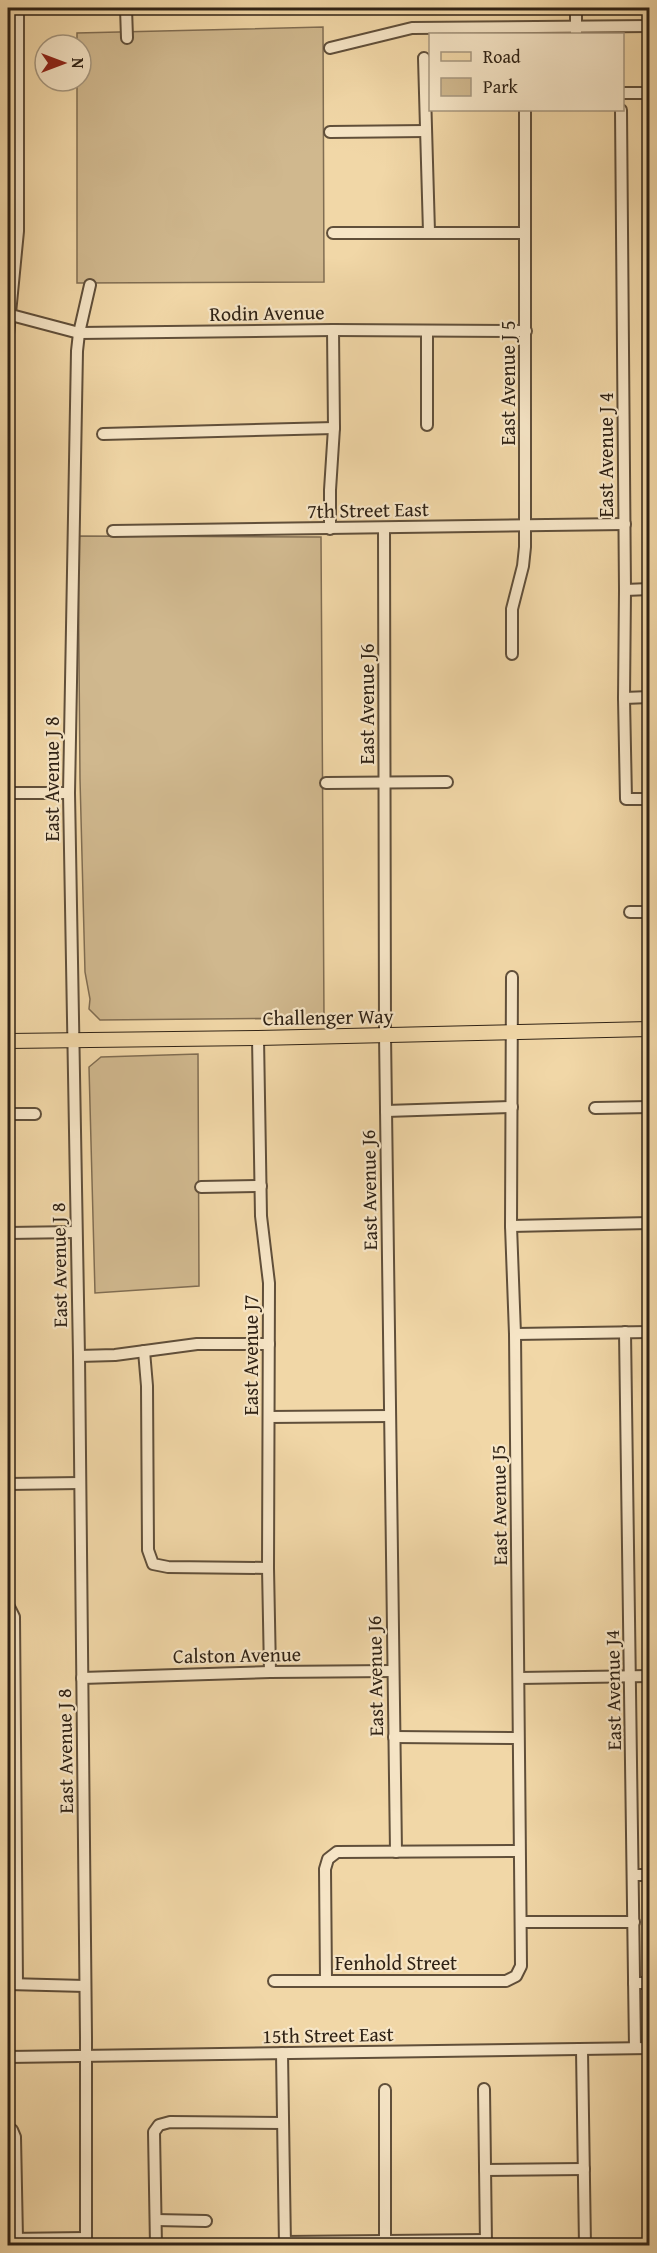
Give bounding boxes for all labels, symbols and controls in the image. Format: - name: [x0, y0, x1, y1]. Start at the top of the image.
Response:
- north arrow: [33, 33, 93, 93]
- legend: [429, 33, 624, 111]
- text: Road: [483, 43, 521, 70]
- text: N: [66, 58, 90, 69]
- text: Park: [483, 73, 519, 100]
- street label: Rodin Avenue: [209, 297, 325, 328]
- street label: East Avenue J 5: [493, 320, 522, 446]
- street label: East Avenue J 4: [591, 392, 620, 518]
- street label: 7th Street East: [307, 494, 429, 525]
- street label: East Avenue J6: [352, 644, 381, 764]
- street label: East Avenue J 8: [37, 716, 66, 842]
- street label: Challenger Way: [262, 1001, 394, 1032]
- street label: East Avenue J6: [353, 1129, 384, 1251]
- street label: East Avenue J 8: [43, 1202, 74, 1328]
- street label: East Avenue J7: [236, 1295, 265, 1415]
- street label: East Avenue J5: [483, 1444, 514, 1566]
- street label: East Avenue J6: [359, 1615, 390, 1737]
- street label: East Avenue J4: [597, 1629, 628, 1751]
- street label: Calston Avenue: [173, 1639, 301, 1670]
- street label: East Avenue J 8: [49, 1688, 80, 1814]
- street label: Fenhold Street: [335, 1948, 457, 1977]
- street label: 15th Street East: [262, 2019, 394, 2050]

